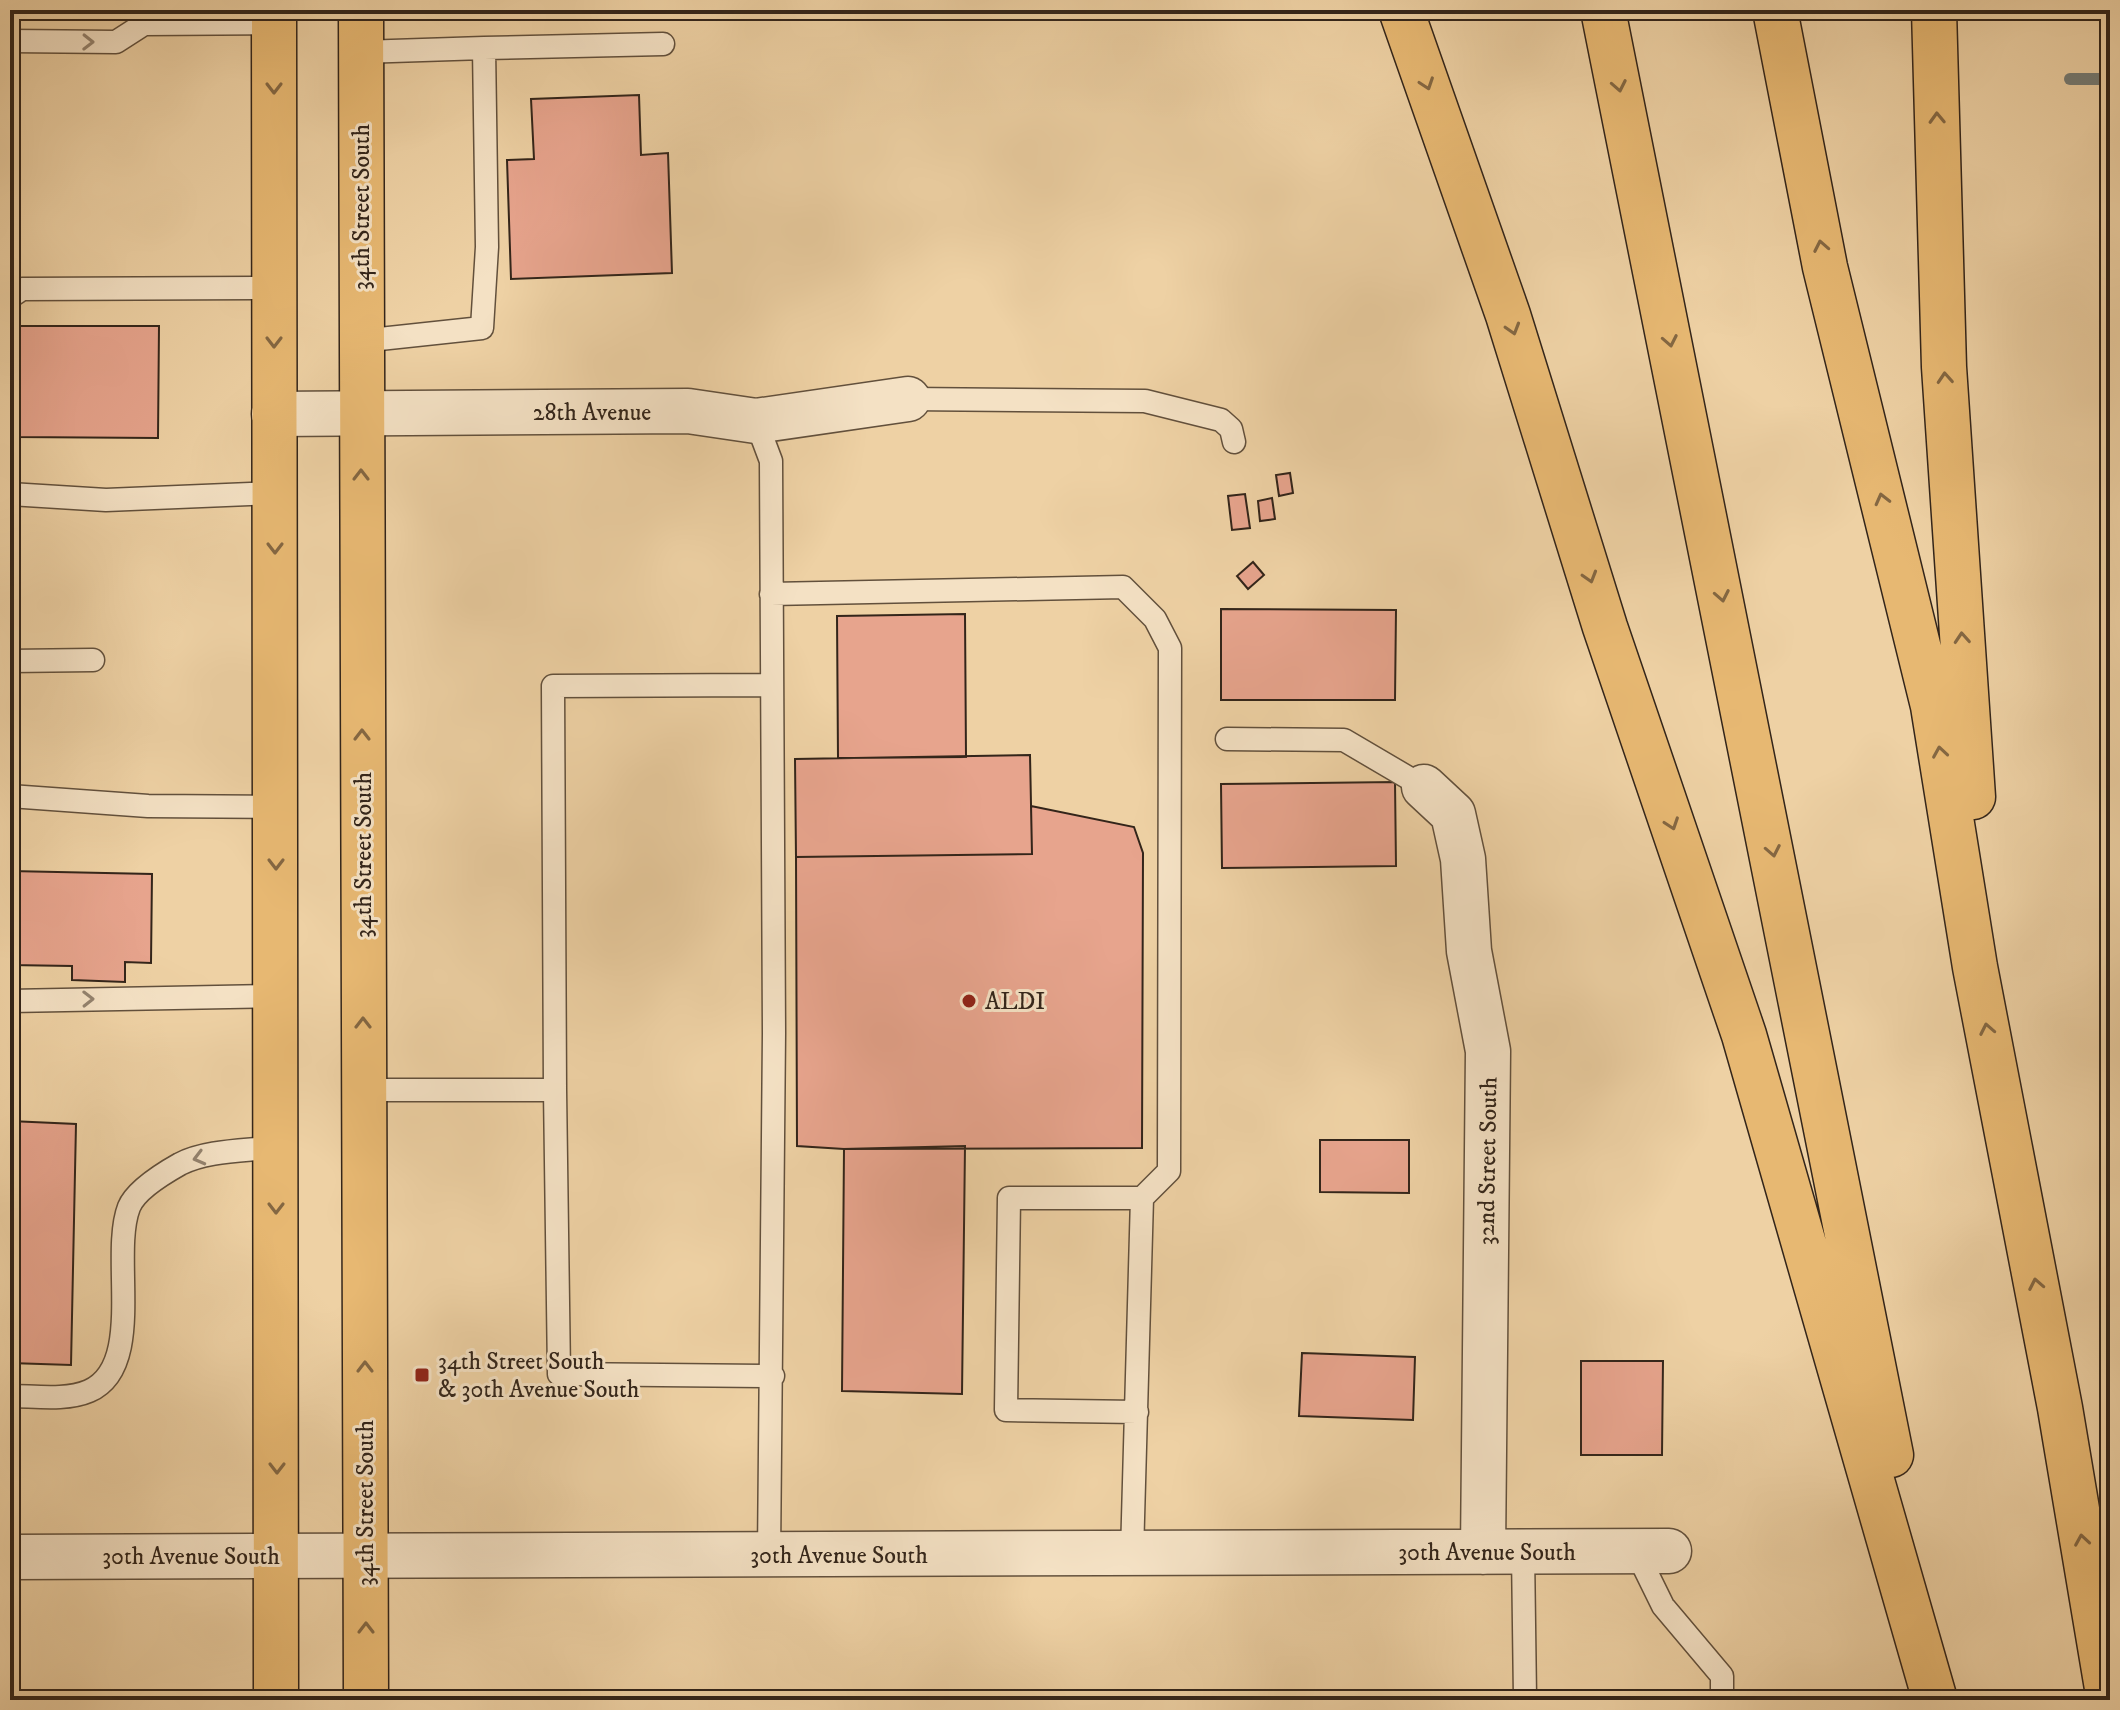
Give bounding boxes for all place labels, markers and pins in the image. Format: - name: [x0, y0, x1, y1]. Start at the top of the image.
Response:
- place label: ALDI: [985, 987, 1045, 1017]
- marker: ALDI: [960, 992, 978, 1010]
- place label: 34th Street South & 30th Avenue South: [438, 1347, 640, 1405]
- marker: 34th Street South & 30th Avenue South: [413, 1366, 431, 1384]

